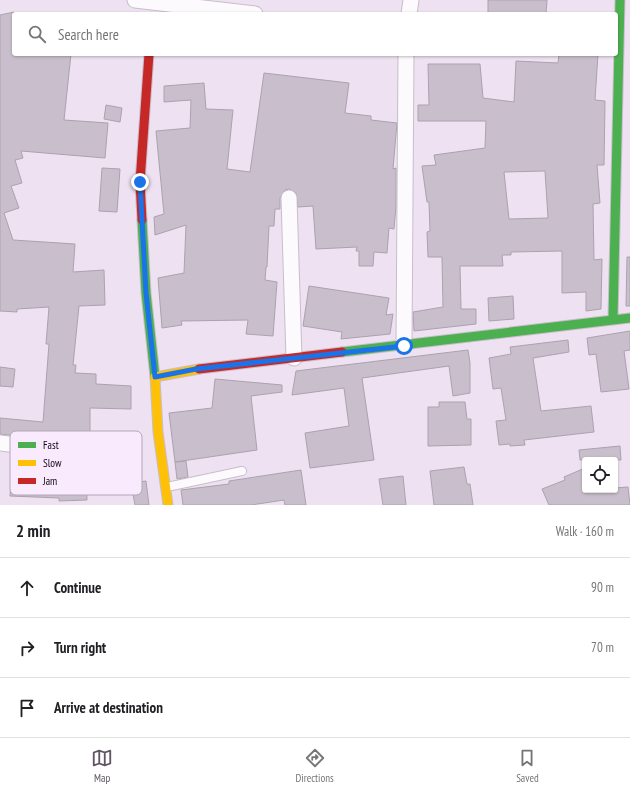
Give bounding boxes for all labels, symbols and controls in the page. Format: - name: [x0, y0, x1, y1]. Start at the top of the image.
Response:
- search box: [12, 12, 618, 56]
- icon: search: [26, 23, 48, 45]
- text: Search here: [58, 25, 119, 44]
- route end: [131, 173, 149, 191]
- route start: [395, 337, 413, 355]
- legend: [10, 431, 142, 495]
- text: Fast: [43, 438, 59, 452]
- text: Slow: [43, 456, 62, 470]
- map controls: [582, 457, 618, 493]
- button: locate: [582, 457, 618, 493]
- text: Jam: [42, 474, 57, 488]
- text: 2 min: [16, 520, 50, 542]
- text: Walk · 160 m: [556, 523, 614, 540]
- icon: ahead: [16, 577, 38, 599]
- text: Continue: [54, 578, 101, 597]
- text: 90 m: [591, 579, 614, 596]
- icon: right: [16, 637, 38, 659]
- text: Turn right: [54, 638, 106, 657]
- text: 70 m: [591, 639, 614, 656]
- icon: arrive: [16, 697, 38, 719]
- text: Arrive at destination: [54, 698, 163, 717]
- tab: Map: [91, 747, 113, 785]
- tab: Directions: [296, 747, 334, 785]
- tab: Saved: [516, 747, 539, 785]

